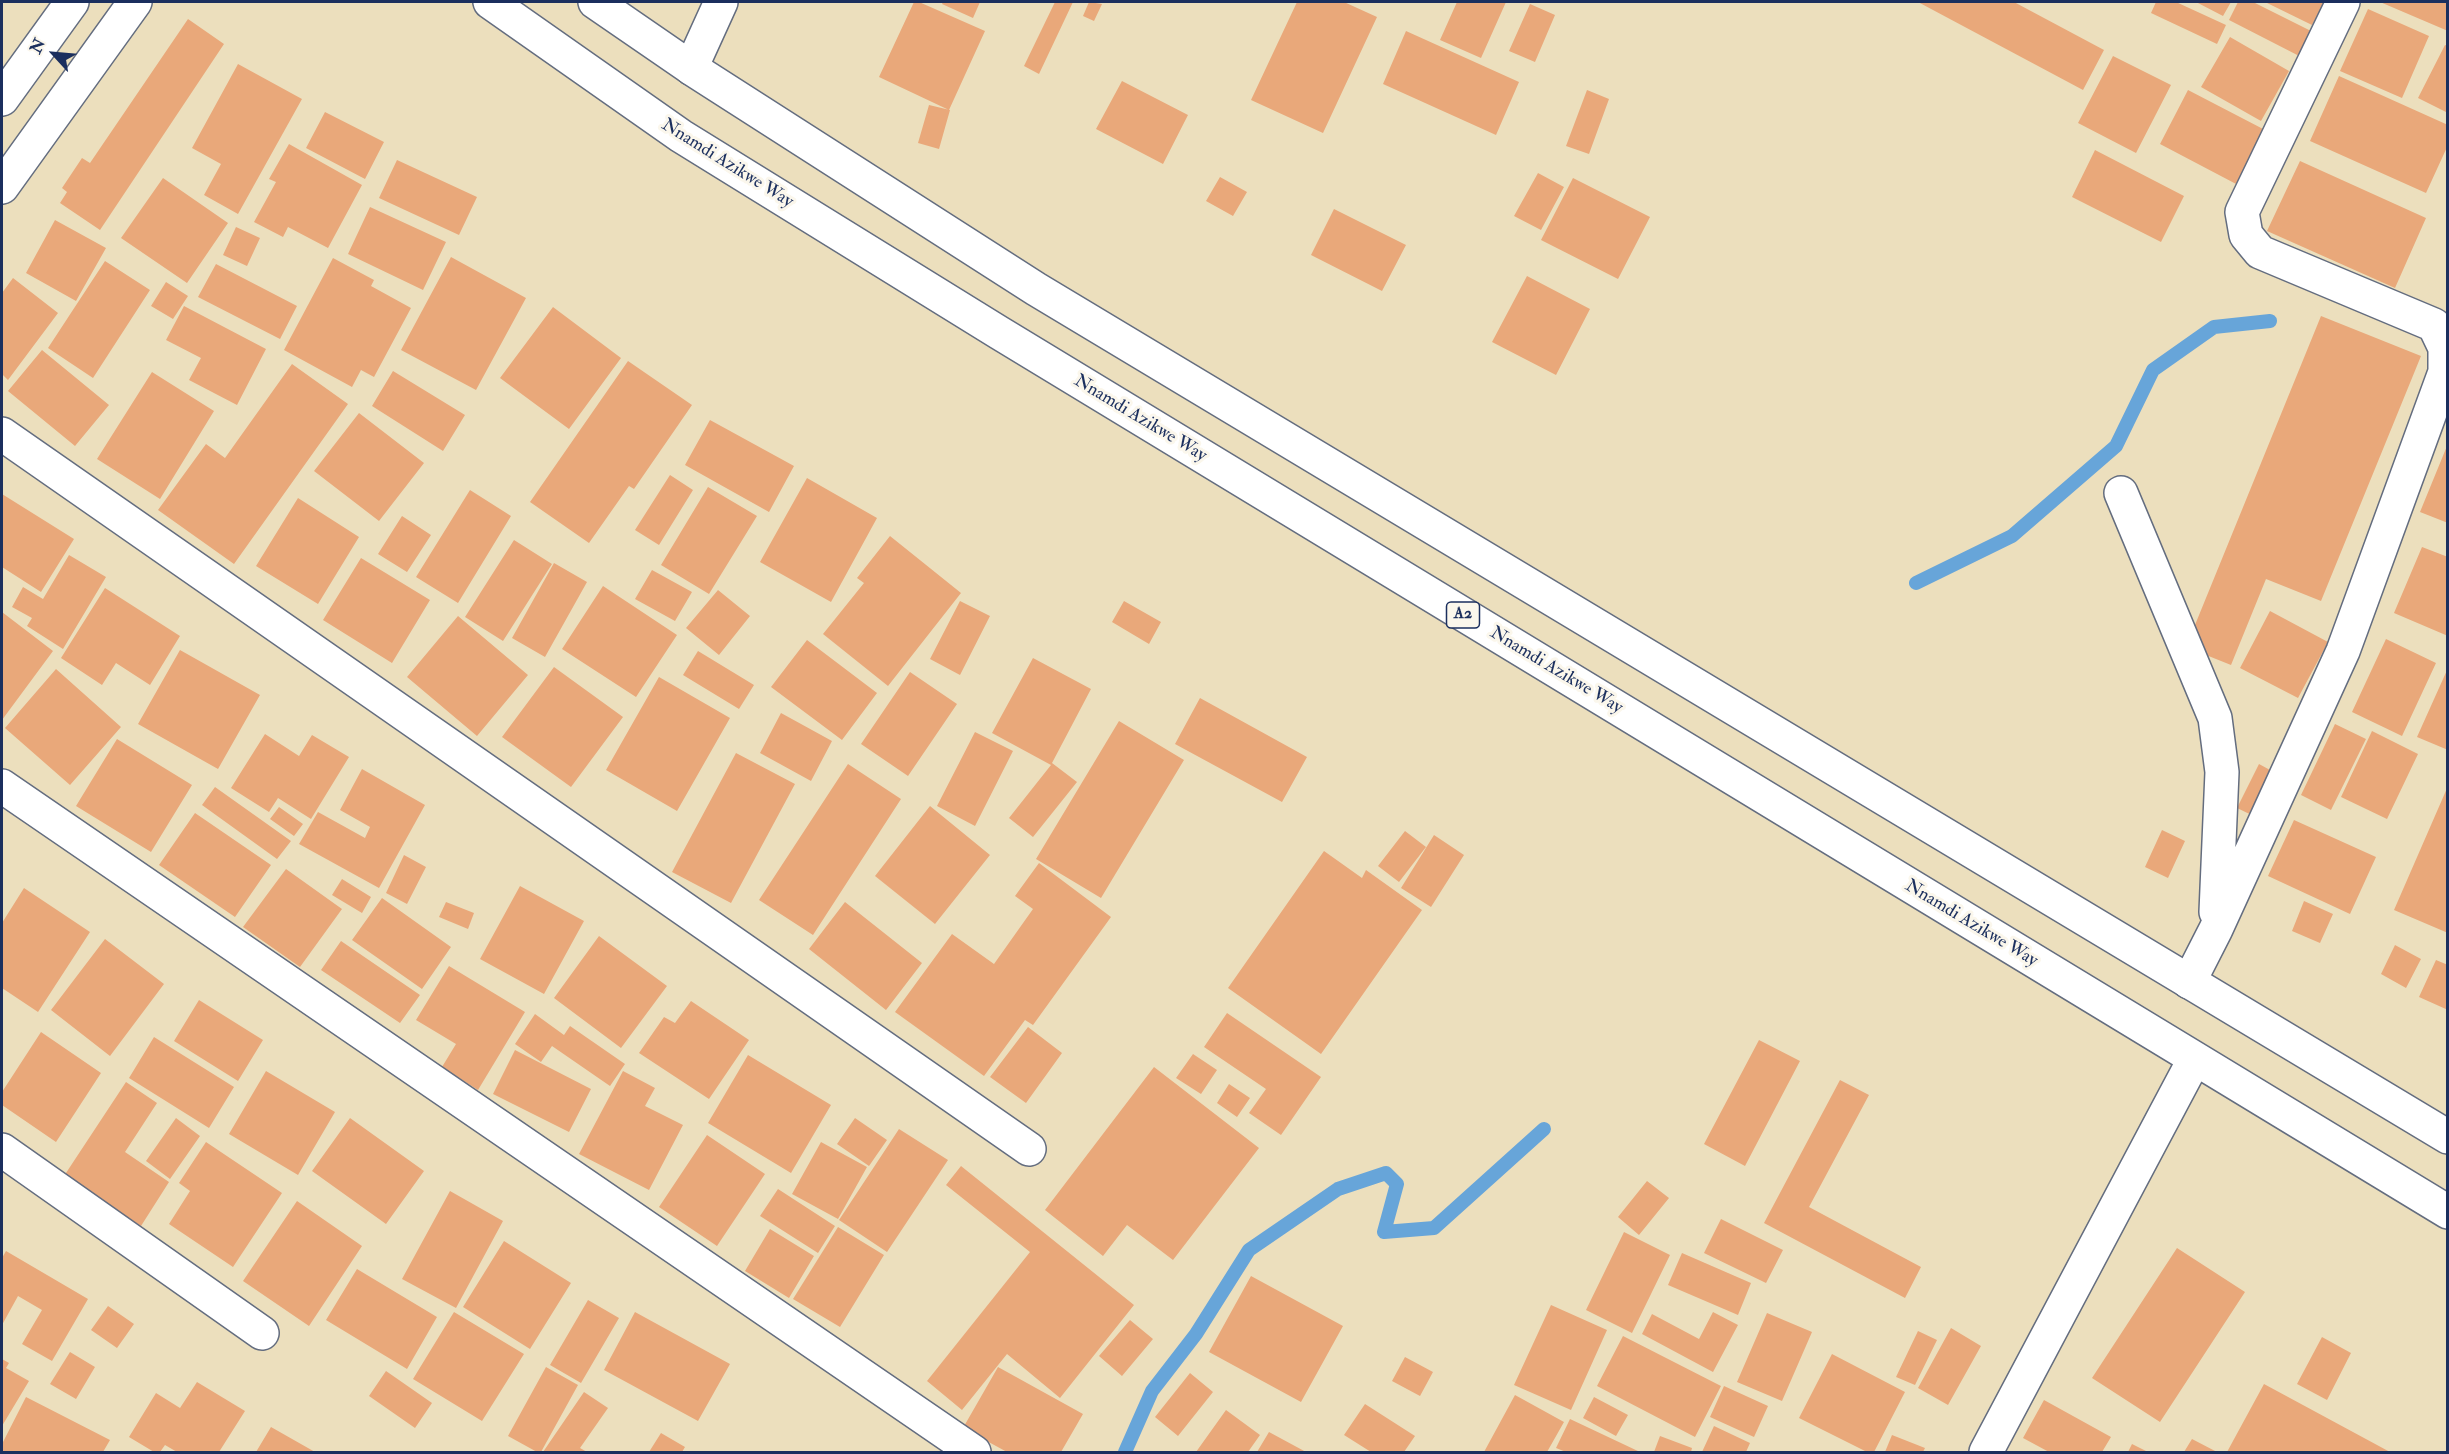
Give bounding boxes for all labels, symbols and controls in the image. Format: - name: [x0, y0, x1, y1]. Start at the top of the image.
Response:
- north arrow: [24, 24, 84, 84]
- text: N: [26, 35, 50, 57]
- street label: Nnamdi Azikwe Way: [657, 115, 797, 213]
- street label: Nnamdi Azikwe Way: [1070, 371, 1210, 467]
- road number: A2: [1446, 602, 1480, 628]
- street label: Nnamdi Azikwe Way: [1486, 623, 1626, 719]
- street label: Nnamdi Azikwe Way: [1901, 876, 2041, 972]

